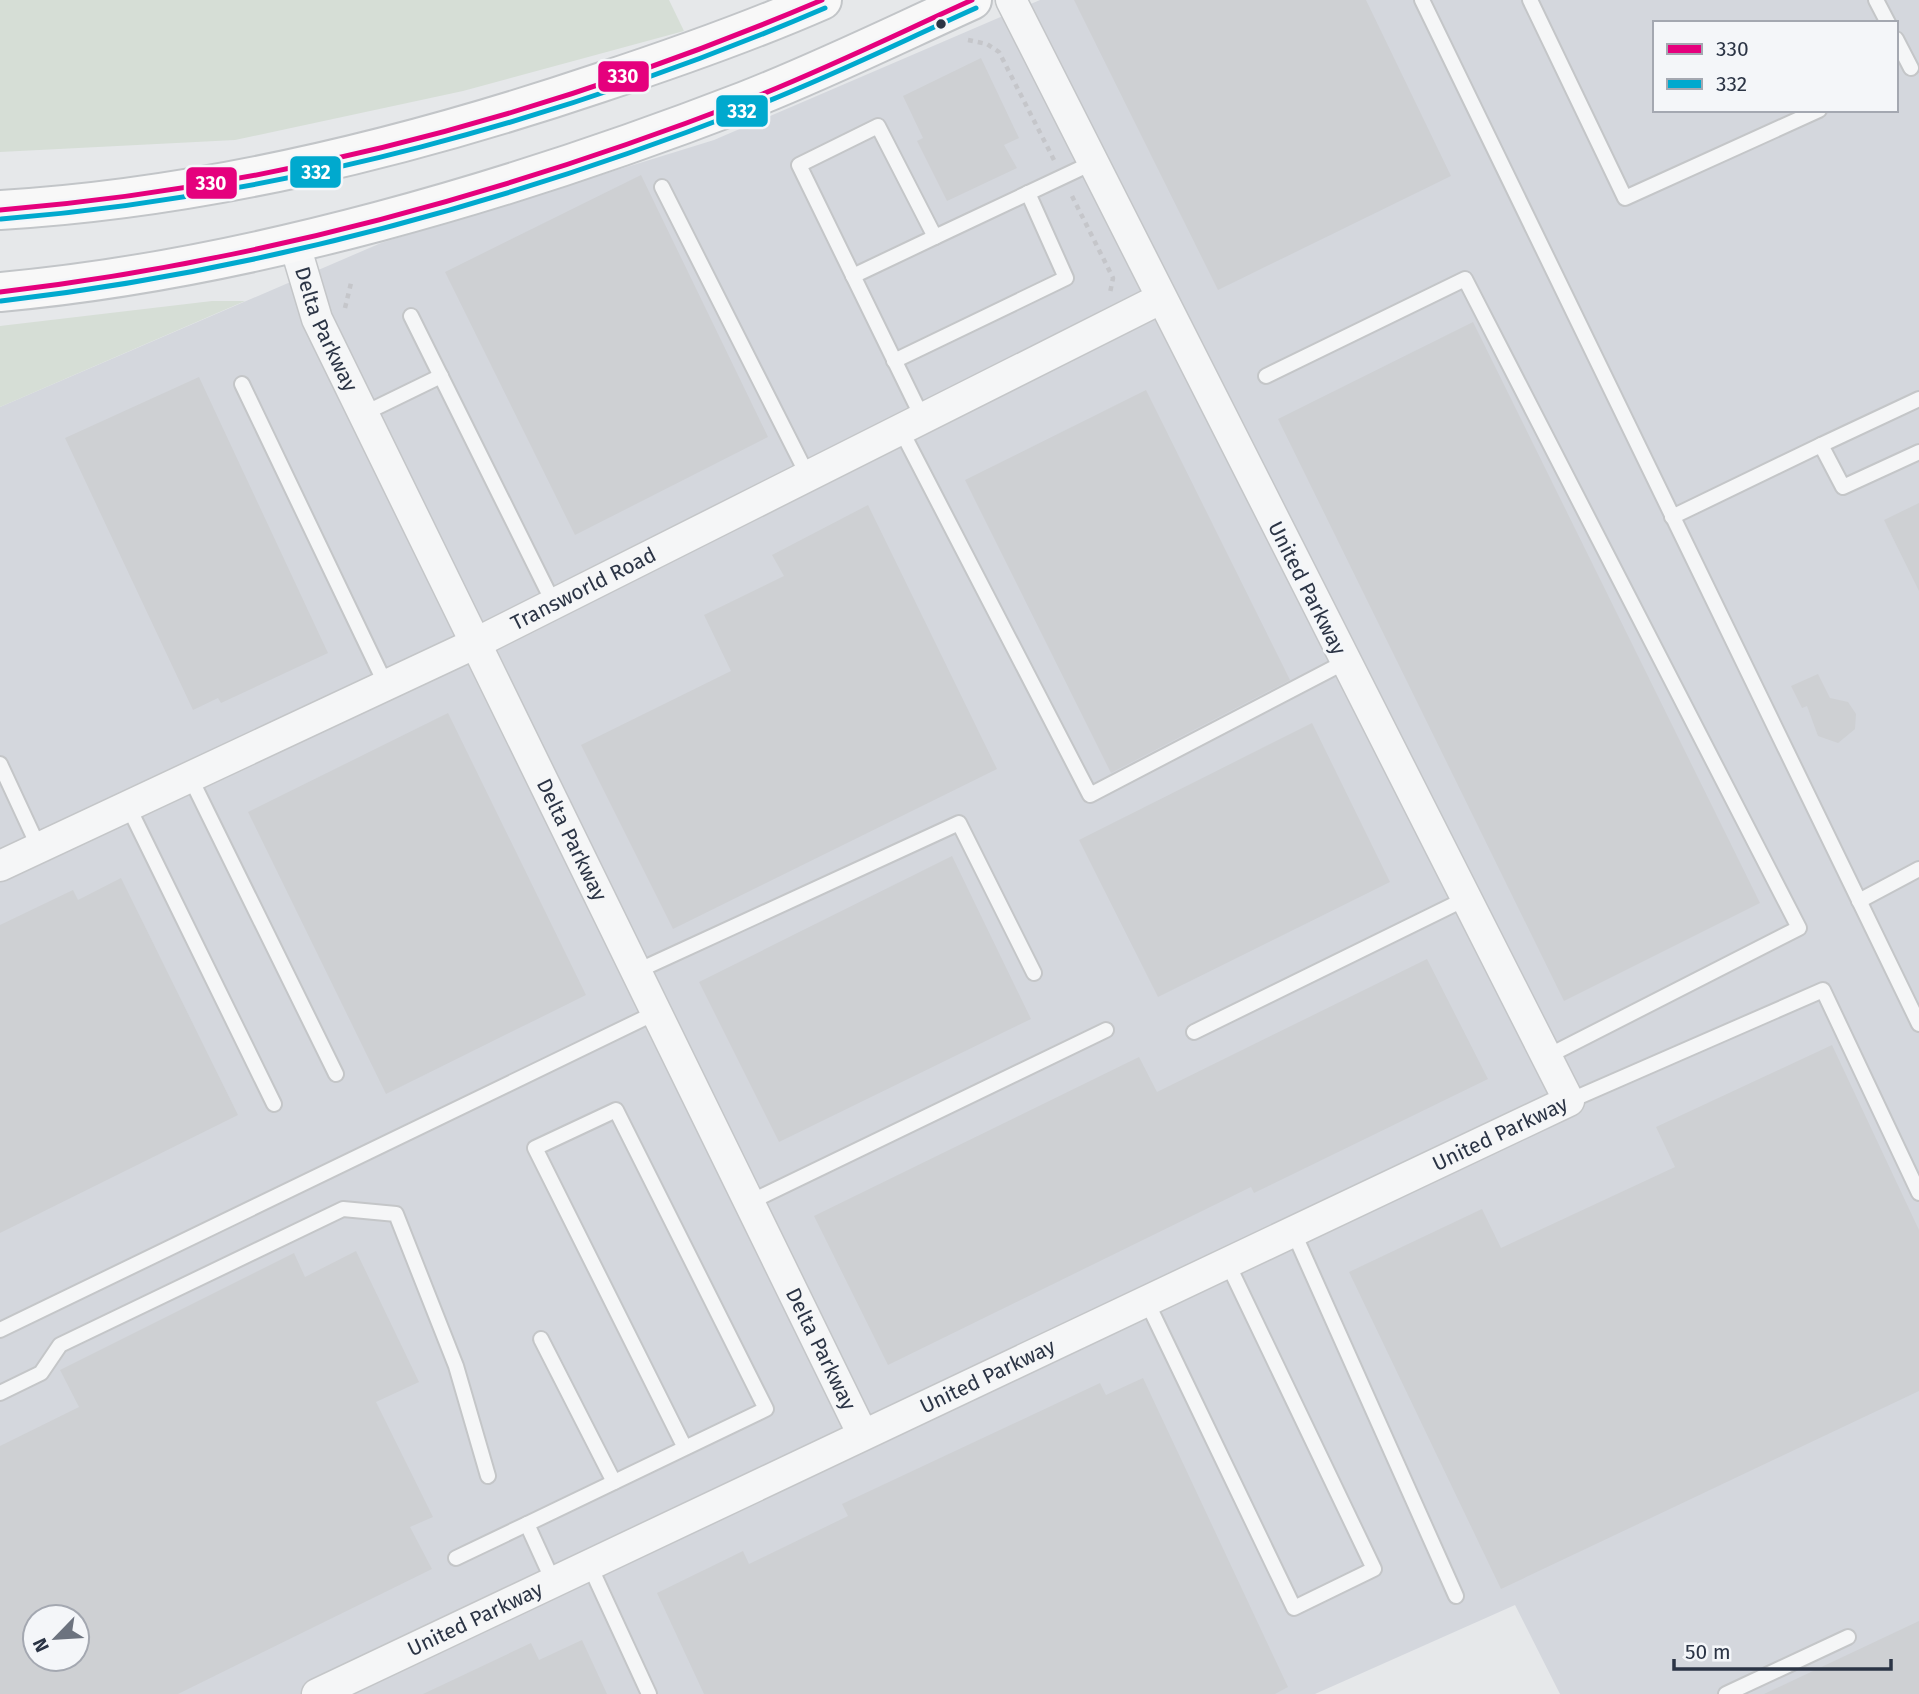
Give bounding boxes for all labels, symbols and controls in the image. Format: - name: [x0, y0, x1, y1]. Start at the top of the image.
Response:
- unlabelled marker: [934, 17, 948, 31]
- legend: [1653, 21, 1898, 112]
- text: 330: [1716, 36, 1749, 62]
- line badge: 330: [597, 60, 650, 93]
- text: 330: [607, 65, 638, 88]
- text: 332: [1716, 71, 1747, 97]
- line badge: 332: [715, 94, 769, 128]
- text: 332: [726, 100, 757, 123]
- line badge: 332: [289, 155, 342, 189]
- text: 332: [300, 161, 331, 184]
- line badge: 330: [185, 166, 238, 200]
- text: 330: [195, 172, 226, 195]
- street label: Delta Parkway: [289, 264, 364, 396]
- street label: United Parkway: [1262, 517, 1352, 660]
- street label: Transworld Road: [507, 542, 660, 636]
- street label: Delta Parkway: [531, 774, 613, 906]
- street label: United Parkway: [1428, 1090, 1572, 1177]
- street label: Delta Parkway: [780, 1283, 862, 1415]
- street label: United Parkway: [916, 1333, 1060, 1420]
- street label: United Parkway: [403, 1576, 548, 1662]
- north arrow: [21, 1603, 91, 1673]
- scale bar: [1674, 1628, 1891, 1672]
- text: N: [28, 1634, 54, 1656]
- text: 50 m: [1685, 1639, 1731, 1665]

